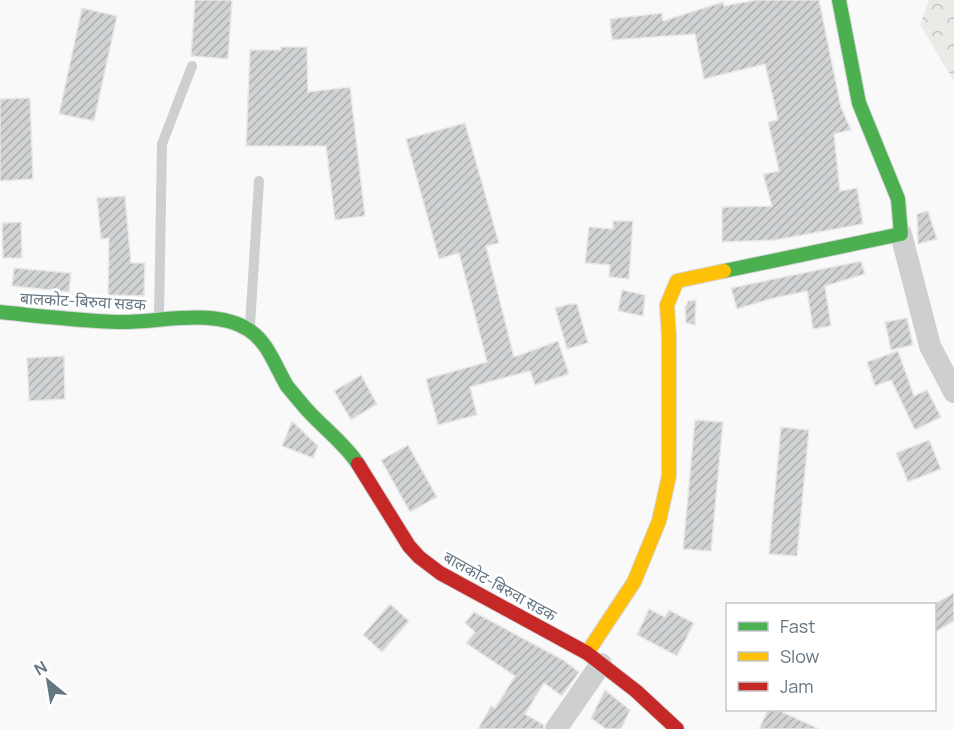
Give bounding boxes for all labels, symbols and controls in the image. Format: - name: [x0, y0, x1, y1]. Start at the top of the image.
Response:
- street label: बालकोट-बिरुवा सडक: [19, 287, 147, 315]
- street label: बालकोट-बिरुवा सडक: [440, 546, 561, 627]
- legend: [726, 603, 936, 711]
- text: Fast: [780, 614, 815, 638]
- text: Slow: [780, 644, 820, 668]
- north arrow: [18, 651, 78, 711]
- text: N: [30, 656, 51, 680]
- text: Jam: [780, 674, 814, 698]

